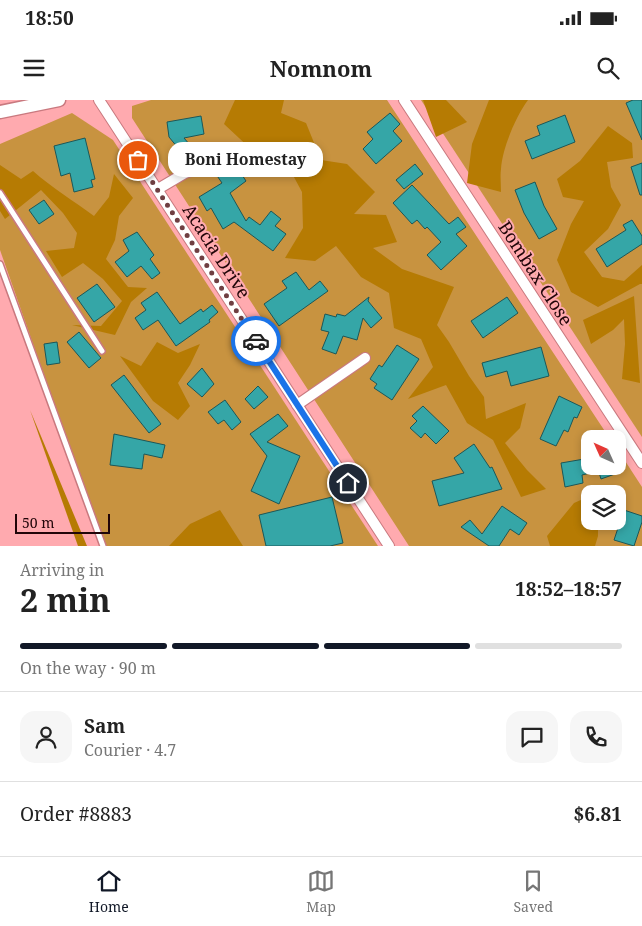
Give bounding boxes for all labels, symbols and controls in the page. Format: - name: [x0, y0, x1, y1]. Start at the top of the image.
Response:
- text: 18:50: [25, 5, 74, 31]
- text: Nomnom: [270, 53, 372, 83]
- icon: menu: [20, 54, 48, 82]
- icon: search: [594, 54, 622, 82]
- pin: [117, 139, 159, 181]
- callout: Boni Homestay: [168, 142, 323, 178]
- icon: bag: [124, 146, 152, 174]
- text: Boni Homestay: [185, 148, 306, 170]
- street label: Acacia Drive: [177, 199, 257, 303]
- street label: Bombax Close: [493, 216, 579, 330]
- courier: [231, 316, 281, 366]
- icon: car: [242, 327, 270, 355]
- north arrow: [581, 430, 626, 475]
- map controls: [581, 430, 626, 530]
- pin: [327, 462, 369, 504]
- icon: home: [334, 469, 362, 497]
- button: layers: [581, 485, 626, 530]
- scale bar: [15, 511, 110, 534]
- text: 50 m: [22, 513, 55, 532]
- text: Arriving in: [20, 559, 104, 581]
- text: 18:52–18:57: [515, 576, 622, 602]
- text: 2 min: [20, 578, 111, 621]
- text: On the way · 90 m: [20, 657, 156, 679]
- button: person: [20, 711, 72, 763]
- button: chat: [506, 711, 558, 763]
- button: phone: [570, 711, 622, 763]
- text: Sam: [84, 713, 125, 739]
- text: Courier · 4.7: [84, 739, 176, 761]
- text: Order #8883: [20, 801, 132, 827]
- text: $6.81: [573, 801, 622, 827]
- tab: Home: [89, 867, 129, 916]
- tab: Map: [306, 867, 336, 916]
- tab: Saved: [513, 867, 553, 916]

